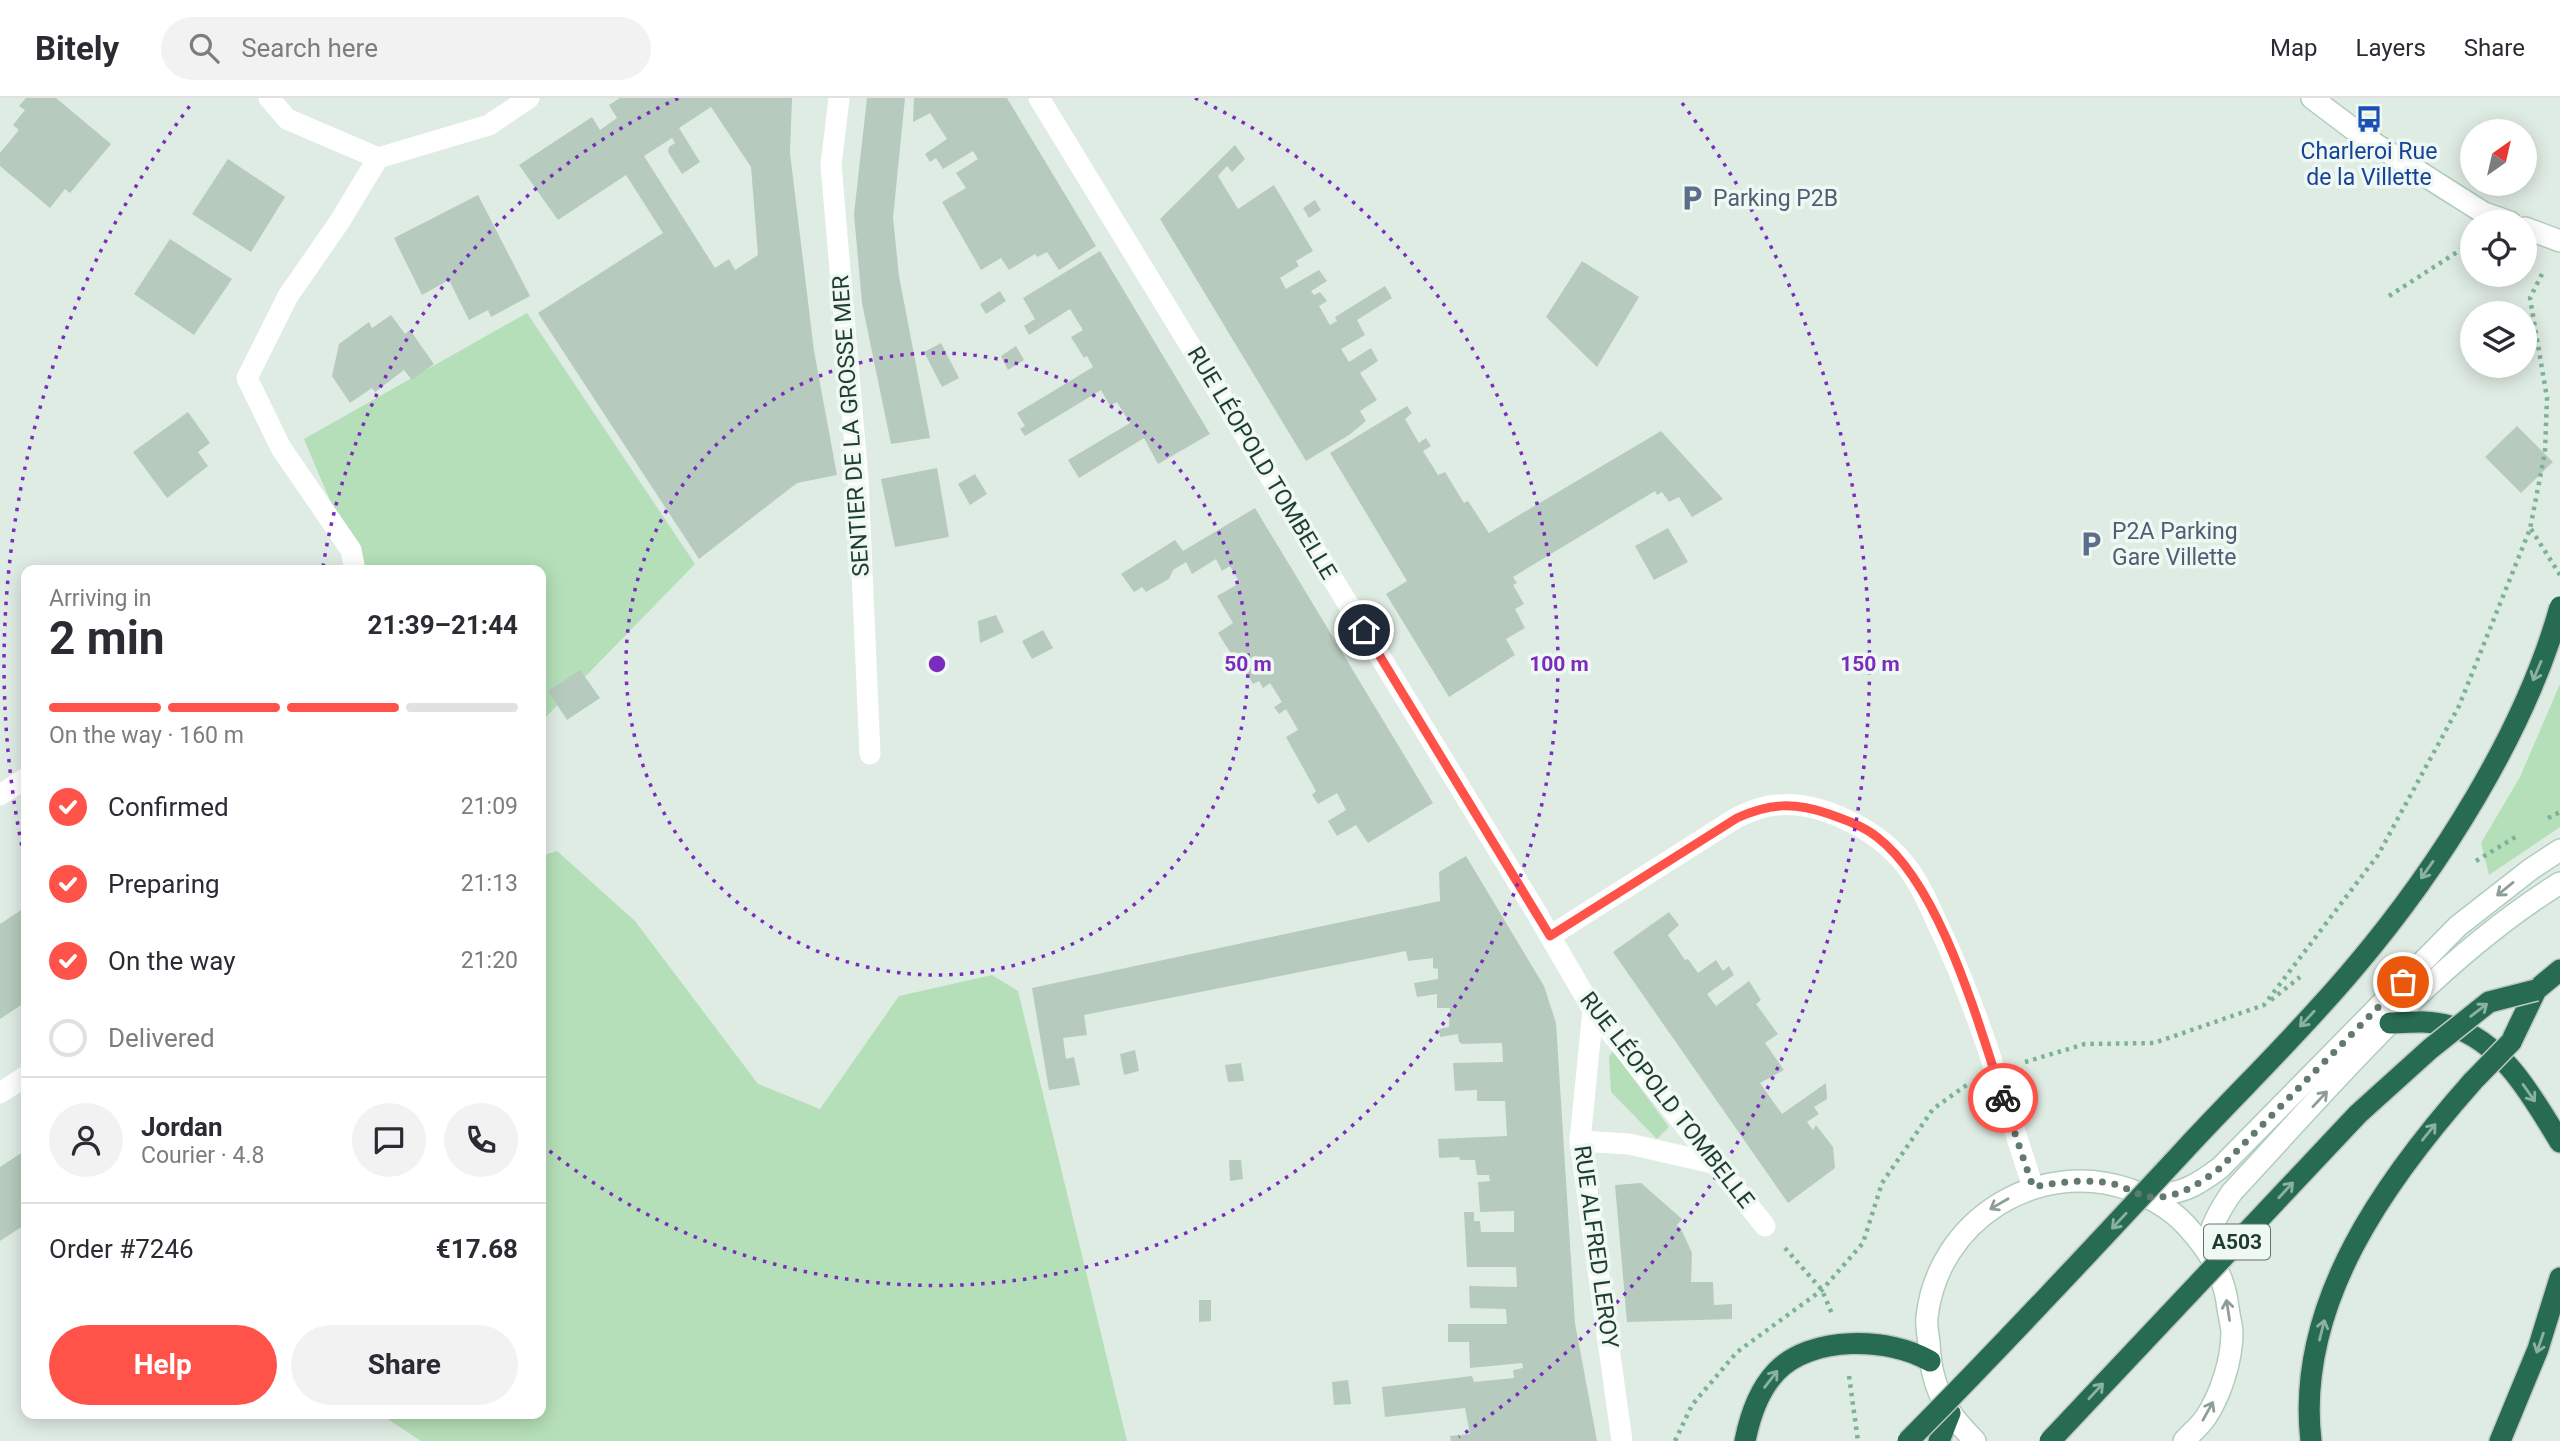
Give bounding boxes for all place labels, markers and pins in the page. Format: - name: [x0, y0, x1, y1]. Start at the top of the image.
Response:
- bus stop icon: Charleroi Rue de la Villette: [2354, 104, 2384, 134]
- place label: Charleroi Rue de la Villette: [2301, 138, 2437, 191]
- parking icon: Parking P2B: [1677, 183, 1707, 213]
- place label: Parking P2B: [1713, 185, 1838, 212]
- place label: P2A Parking Gare Villette: [2112, 518, 2238, 571]
- parking icon: P2A Parking Gare Villette: [2076, 529, 2106, 559]
- pin: [1334, 600, 1394, 660]
- centre of rings: [925, 652, 949, 676]
- pin: [2373, 952, 2433, 1012]

